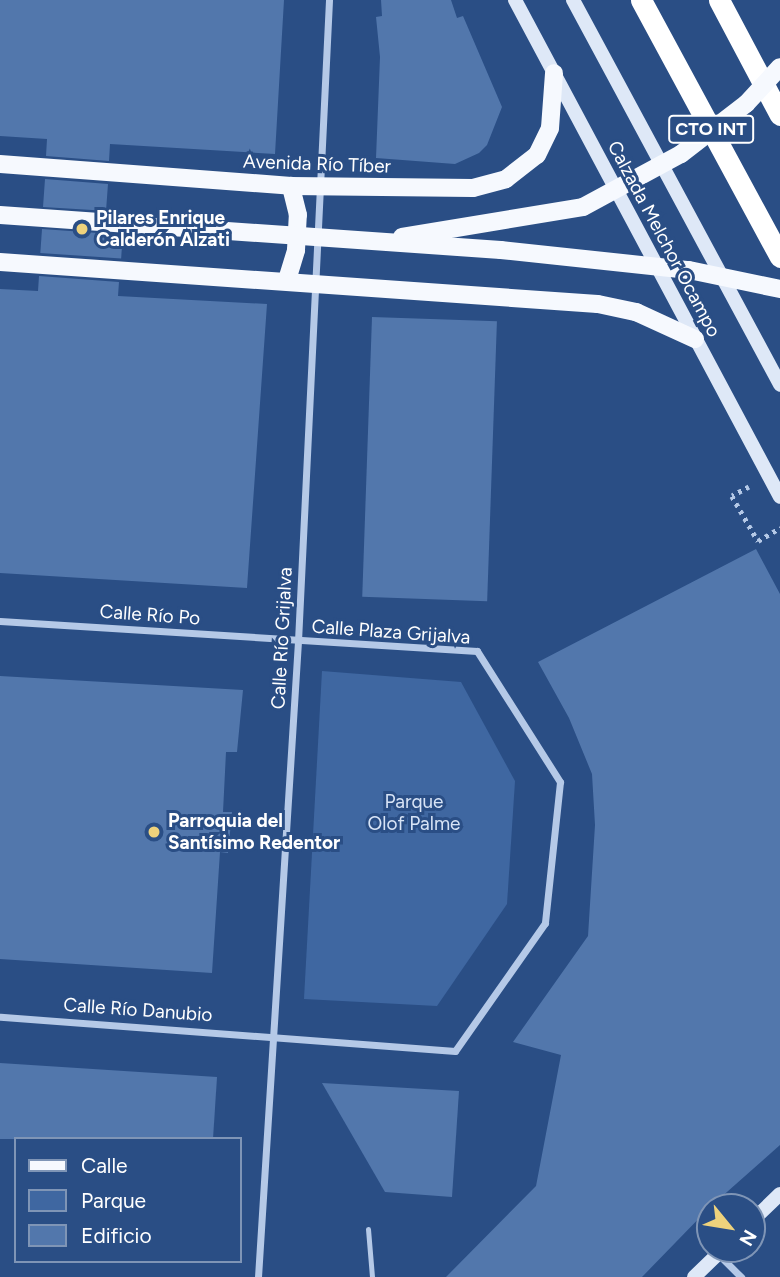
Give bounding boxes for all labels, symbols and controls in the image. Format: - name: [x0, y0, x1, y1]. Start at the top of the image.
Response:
- road number: CTO INT: [667, 114, 755, 144]
- street label: Calzada Melchor Ocampo: [603, 137, 725, 341]
- street label: Avenida Río Tíber: [243, 150, 391, 178]
- place label: Pilares Enrique Calderón Alzati: [96, 207, 230, 251]
- marker: Pilares Enrique Calderón Alzati: [74, 221, 90, 237]
- street label: Calle Río Grijalva: [267, 566, 297, 710]
- street label: Calle Río Po: [99, 600, 201, 630]
- street label: Calle Plaza Grijalva: [311, 615, 471, 649]
- park label: Parque Olof Palme: [368, 791, 460, 835]
- place label: Parroquia del Santísimo Redentor: [168, 810, 340, 854]
- marker: Parroquia del Santísimo Redentor: [146, 824, 162, 840]
- street label: Calle Río Danubio: [63, 993, 213, 1027]
- legend: [14, 1137, 242, 1263]
- text: Calle: [81, 1153, 128, 1178]
- text: Parque: [81, 1188, 146, 1213]
- north arrow: [696, 1193, 766, 1263]
- text: Edificio: [81, 1223, 152, 1248]
- text: N: [734, 1226, 762, 1250]

